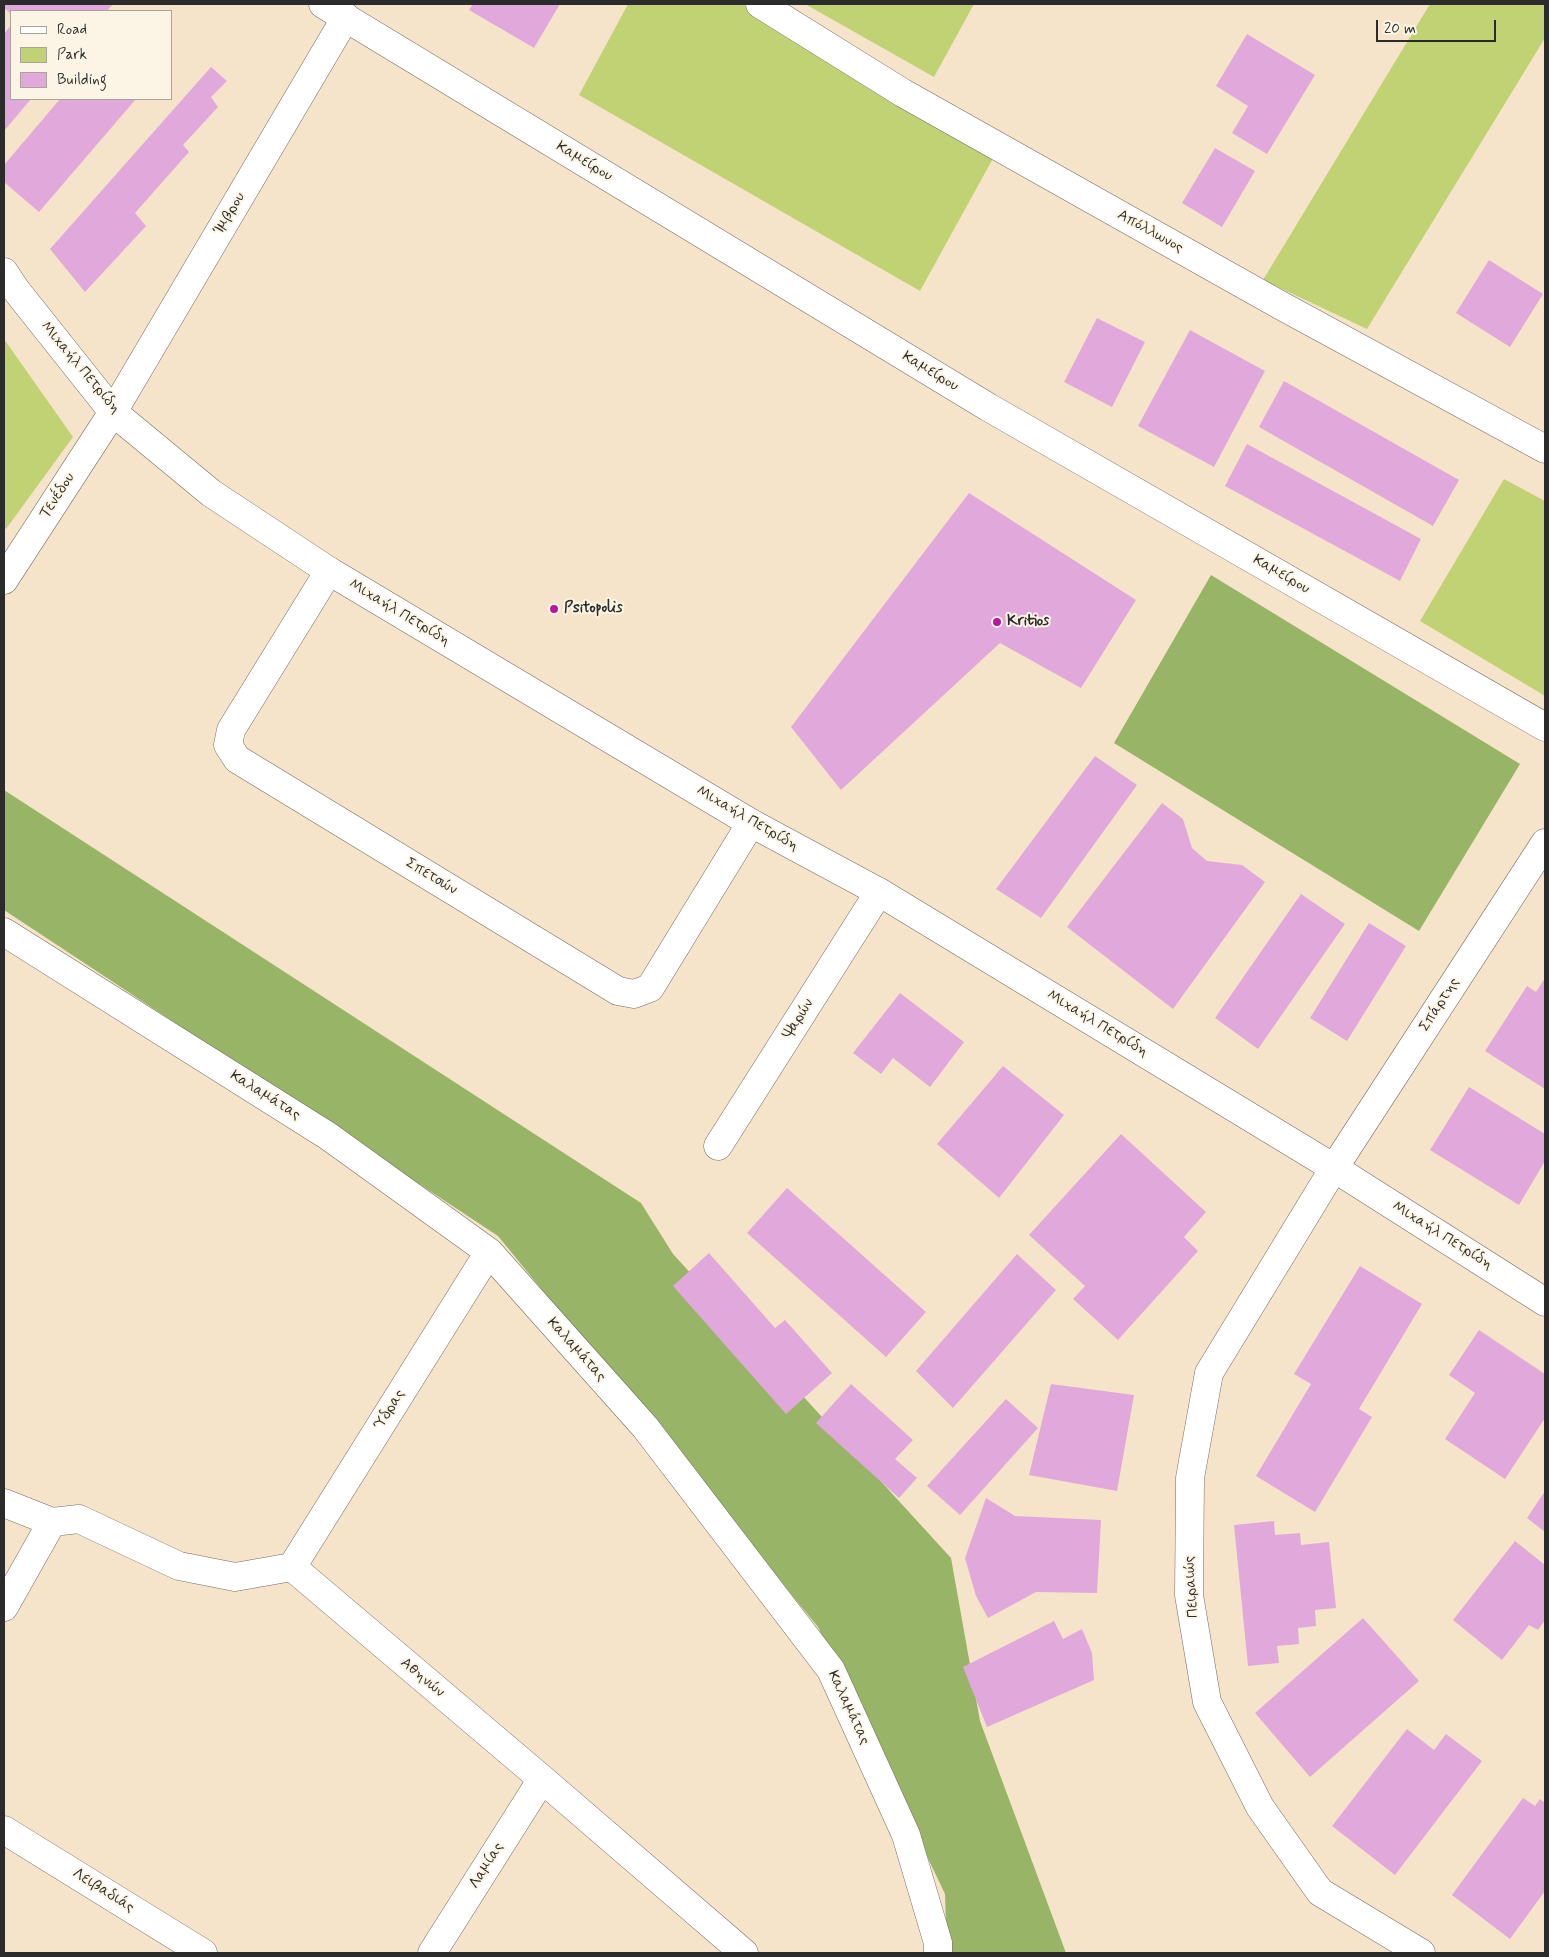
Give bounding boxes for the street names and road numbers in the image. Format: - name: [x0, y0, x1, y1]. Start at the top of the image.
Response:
- street label: Καμείρου: [552, 138, 616, 186]
- street label: Ίμβρου: [210, 190, 250, 238]
- street label: Απόλλωνος: [1114, 206, 1186, 258]
- street label: Μιχαήλ Πετρίδη: [36, 318, 124, 418]
- street label: Καμείρου: [898, 348, 962, 396]
- street label: Τενέδου: [37, 470, 79, 522]
- street label: Καμείρου: [1249, 552, 1313, 598]
- street label: Μιχαήλ Πετρίδη: [345, 576, 453, 650]
- street label: Μιχαήλ Πετρίδη: [693, 782, 801, 856]
- street label: Σπετσών: [402, 855, 460, 899]
- street label: Σπάρτης: [1416, 975, 1464, 1035]
- street label: Μιχαήλ Πετρίδη: [1043, 987, 1151, 1061]
- street label: Ψαρών: [780, 996, 818, 1042]
- street label: Καλαμάτας: [226, 1067, 304, 1125]
- street label: Μιχαήλ Πετρίδη: [1389, 1198, 1495, 1274]
- street label: Καλαμάτας: [543, 1314, 609, 1386]
- street label: Ύδρας: [371, 1386, 409, 1434]
- street label: Πειραιώς: [1181, 1555, 1203, 1619]
- street label: Αθηνών: [396, 1654, 448, 1702]
- street label: Καλαμάτας: [823, 1668, 873, 1748]
- street label: Λαμίας: [466, 1840, 508, 1892]
- street label: Λειβαδιάς: [69, 1865, 137, 1917]

